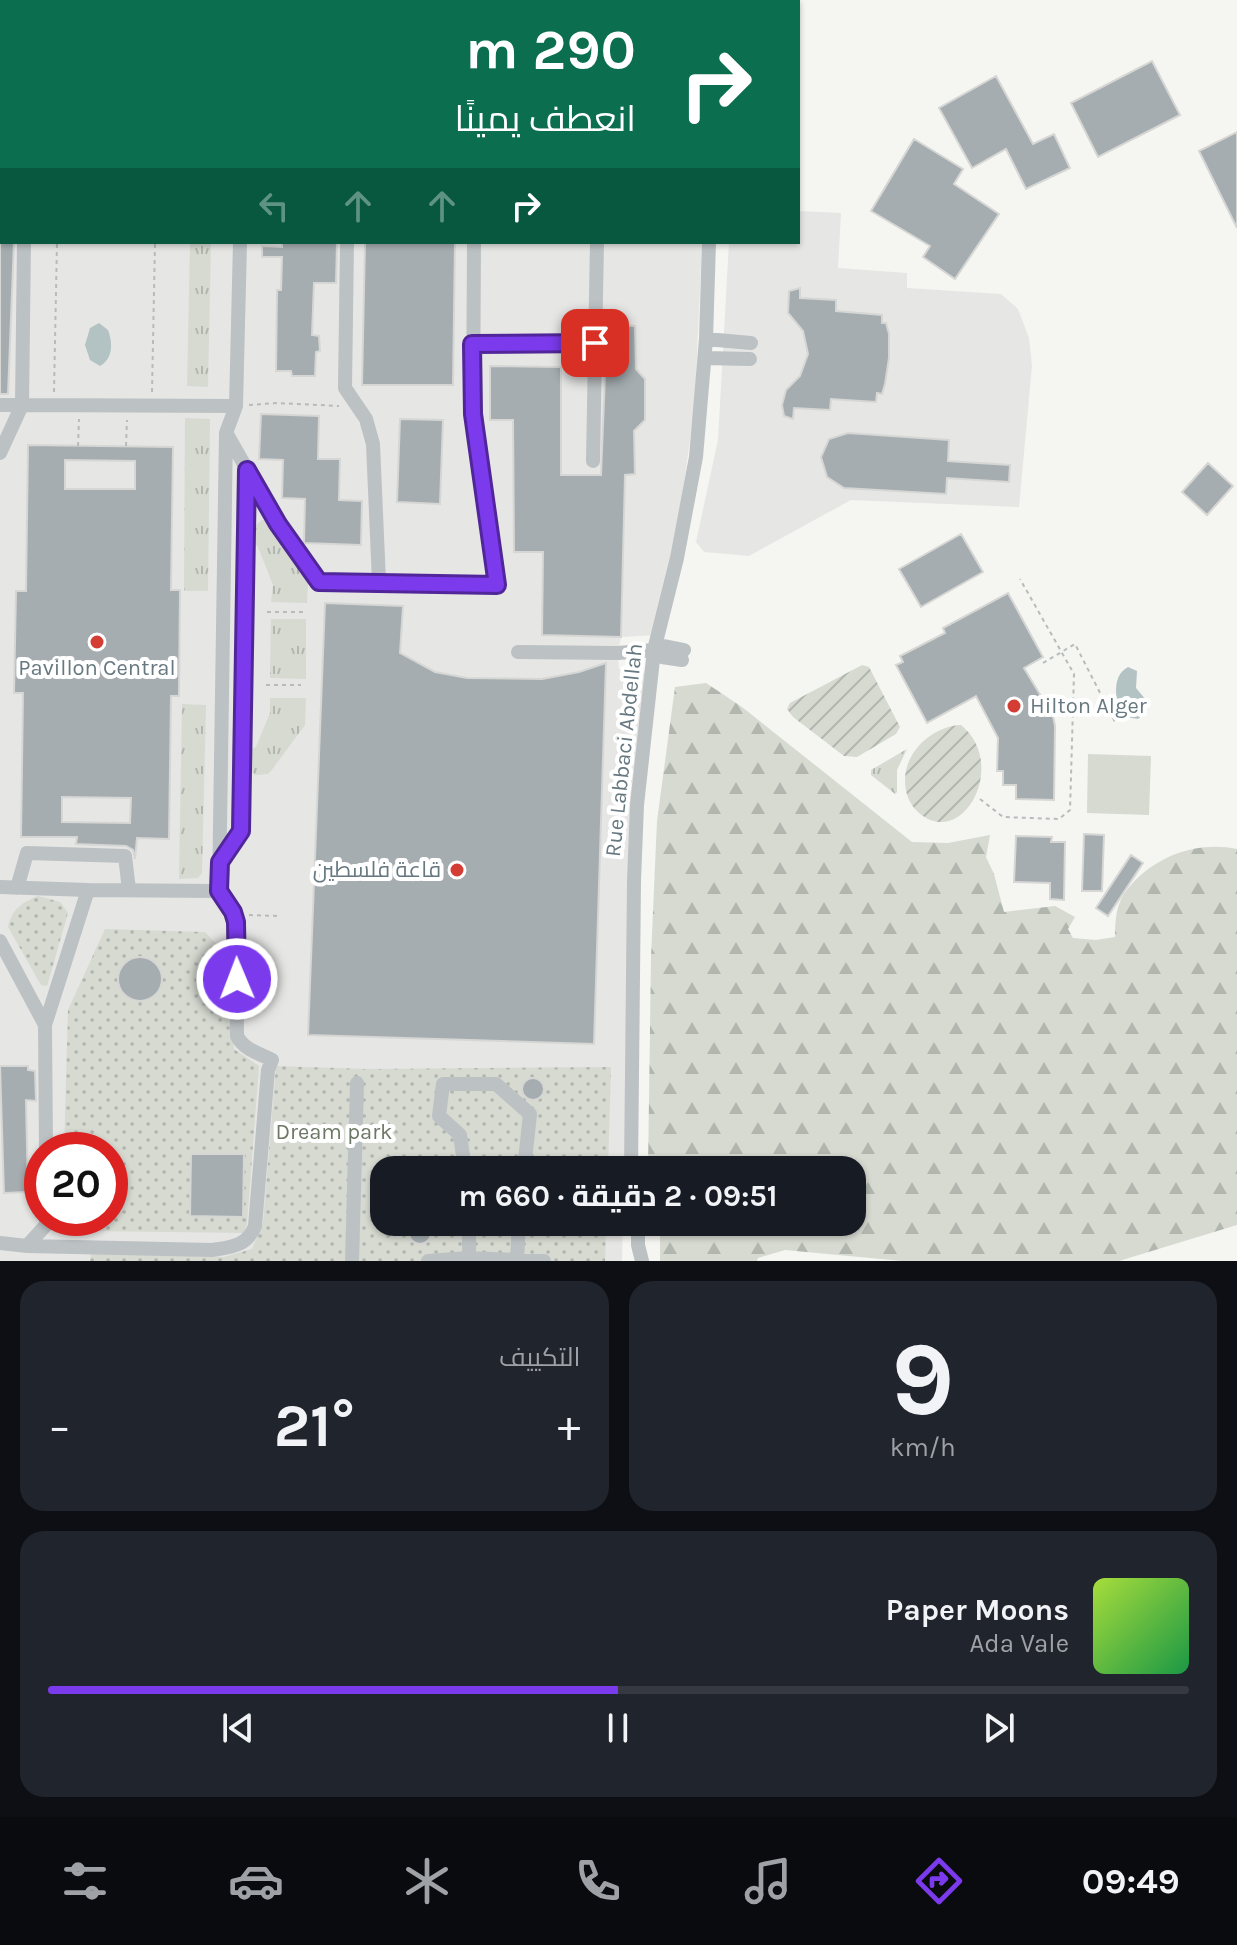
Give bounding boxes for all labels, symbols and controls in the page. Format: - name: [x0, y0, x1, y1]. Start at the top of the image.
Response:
- text: 290 m: [465, 17, 636, 82]
- icon: right: [664, 32, 768, 136]
- text: انعطف يمينًا: [455, 98, 636, 140]
- icon: left: [252, 184, 296, 228]
- icon: ahead: [336, 184, 380, 228]
- icon: ahead: [420, 184, 464, 228]
- icon: right: [504, 184, 548, 228]
- pin: [561, 309, 629, 377]
- icon: arrive: [573, 321, 617, 365]
- marker: Pavillon Central: [88, 633, 106, 651]
- street label: Rue Labbaci Abdellah: [600, 642, 648, 858]
- place label: Pavillon Central: [18, 655, 176, 681]
- place label: Hilton Alger: [1030, 693, 1147, 719]
- marker: Hilton Alger: [1005, 697, 1023, 715]
- place label: قاعة فلسطين: [313, 857, 441, 883]
- marker: قاعة فلسطين: [448, 861, 466, 879]
- position arrow: [195, 937, 279, 1021]
- park label: Dream park: [275, 1119, 393, 1145]
- speed limit sign: 20: [24, 1132, 128, 1236]
- text: 09:51 · 2 دقيقة · 660 m: [459, 1178, 777, 1214]
- text: 9: [891, 1319, 954, 1440]
- text: التكييف: [499, 1342, 581, 1373]
- text: 21°: [274, 1391, 355, 1461]
- text: −: [48, 1401, 71, 1452]
- text: +: [557, 1401, 581, 1452]
- text: km/h: [890, 1432, 956, 1463]
- text: Paper Moons: [886, 1592, 1069, 1628]
- text: Ada Vale: [969, 1628, 1069, 1659]
- icon: previous: [216, 1706, 260, 1750]
- icon: pause: [596, 1706, 640, 1750]
- icon: next: [977, 1706, 1021, 1750]
- icon: filters: [57, 1853, 113, 1909]
- icon: car: [228, 1853, 284, 1909]
- icon: climate: [399, 1853, 455, 1909]
- icon: phone: [570, 1853, 626, 1909]
- icon: music: [740, 1853, 796, 1909]
- icon: directions: [911, 1853, 967, 1909]
- text: 09:49: [1082, 1860, 1180, 1902]

